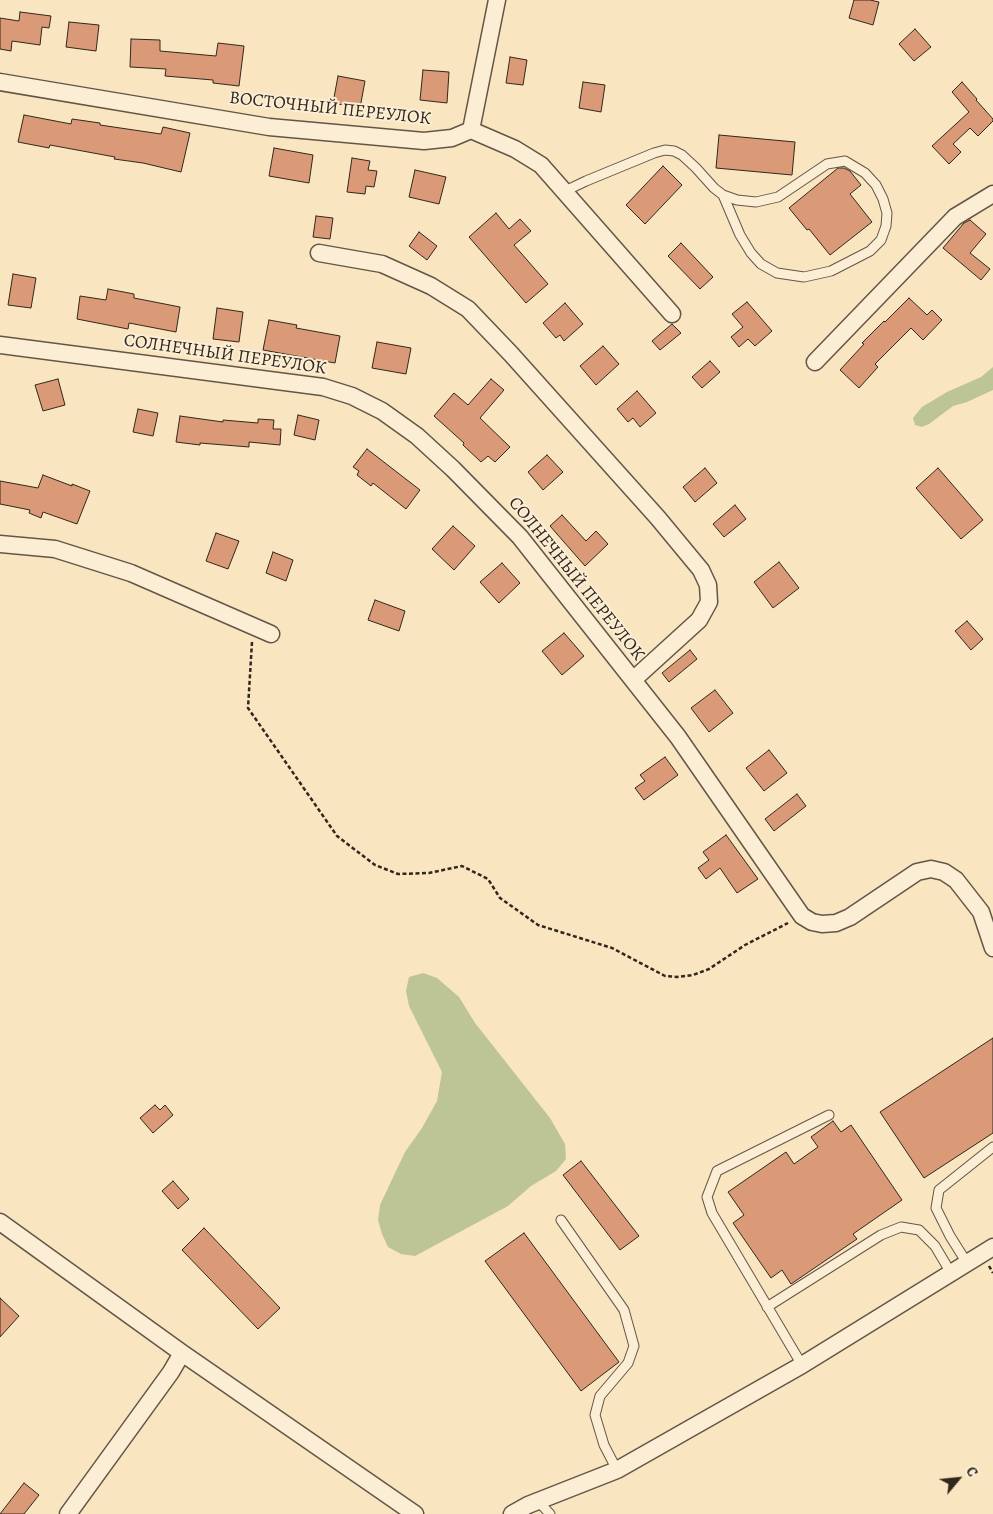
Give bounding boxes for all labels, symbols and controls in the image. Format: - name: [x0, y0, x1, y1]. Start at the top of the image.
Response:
- street label: ВОСТОЧНЫЙ ПЕРЕУЛОК: [228, 88, 432, 130]
- street label: СОЛНЕЧНЫЙ ПЕРЕУЛОК: [122, 330, 328, 380]
- street label: СОЛНЕЧНЫЙ ПЕРЕУЛОК: [503, 493, 649, 665]
- north arrow: [933, 1454, 983, 1504]
- text: С: [961, 1463, 982, 1480]

